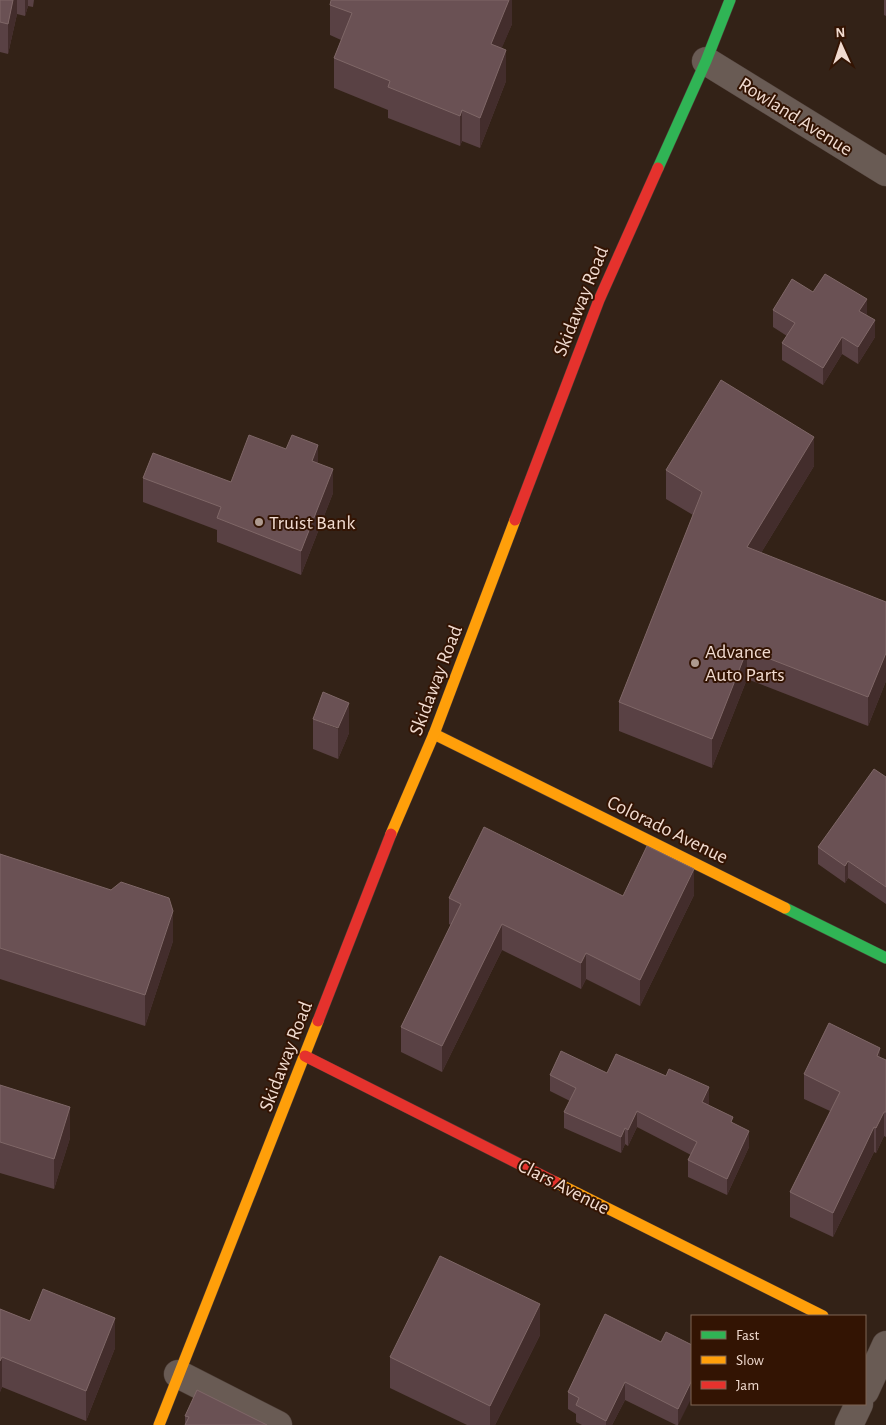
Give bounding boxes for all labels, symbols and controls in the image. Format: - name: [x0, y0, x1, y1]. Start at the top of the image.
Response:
- north arrow: [816, 20, 866, 70]
- text: N: [835, 26, 846, 40]
- street label: Rowland Avenue: [735, 74, 856, 160]
- street label: Skidaway Road: [550, 244, 612, 359]
- place label: Truist Bank: [269, 513, 355, 533]
- marker: Truist Bank: [253, 516, 265, 528]
- street label: Skidaway Road: [406, 622, 466, 738]
- place label: Advance Auto Parts: [705, 642, 785, 685]
- marker: Advance Auto Parts: [689, 657, 701, 669]
- street label: Colorado Avenue: [604, 792, 731, 868]
- street label: Skidaway Road: [256, 998, 316, 1114]
- street label: Clars Avenue: [515, 1155, 613, 1218]
- legend: [691, 1315, 866, 1405]
- text: Fast: [736, 1328, 760, 1343]
- text: Slow: [736, 1353, 764, 1368]
- text: Jam: [736, 1378, 759, 1393]

